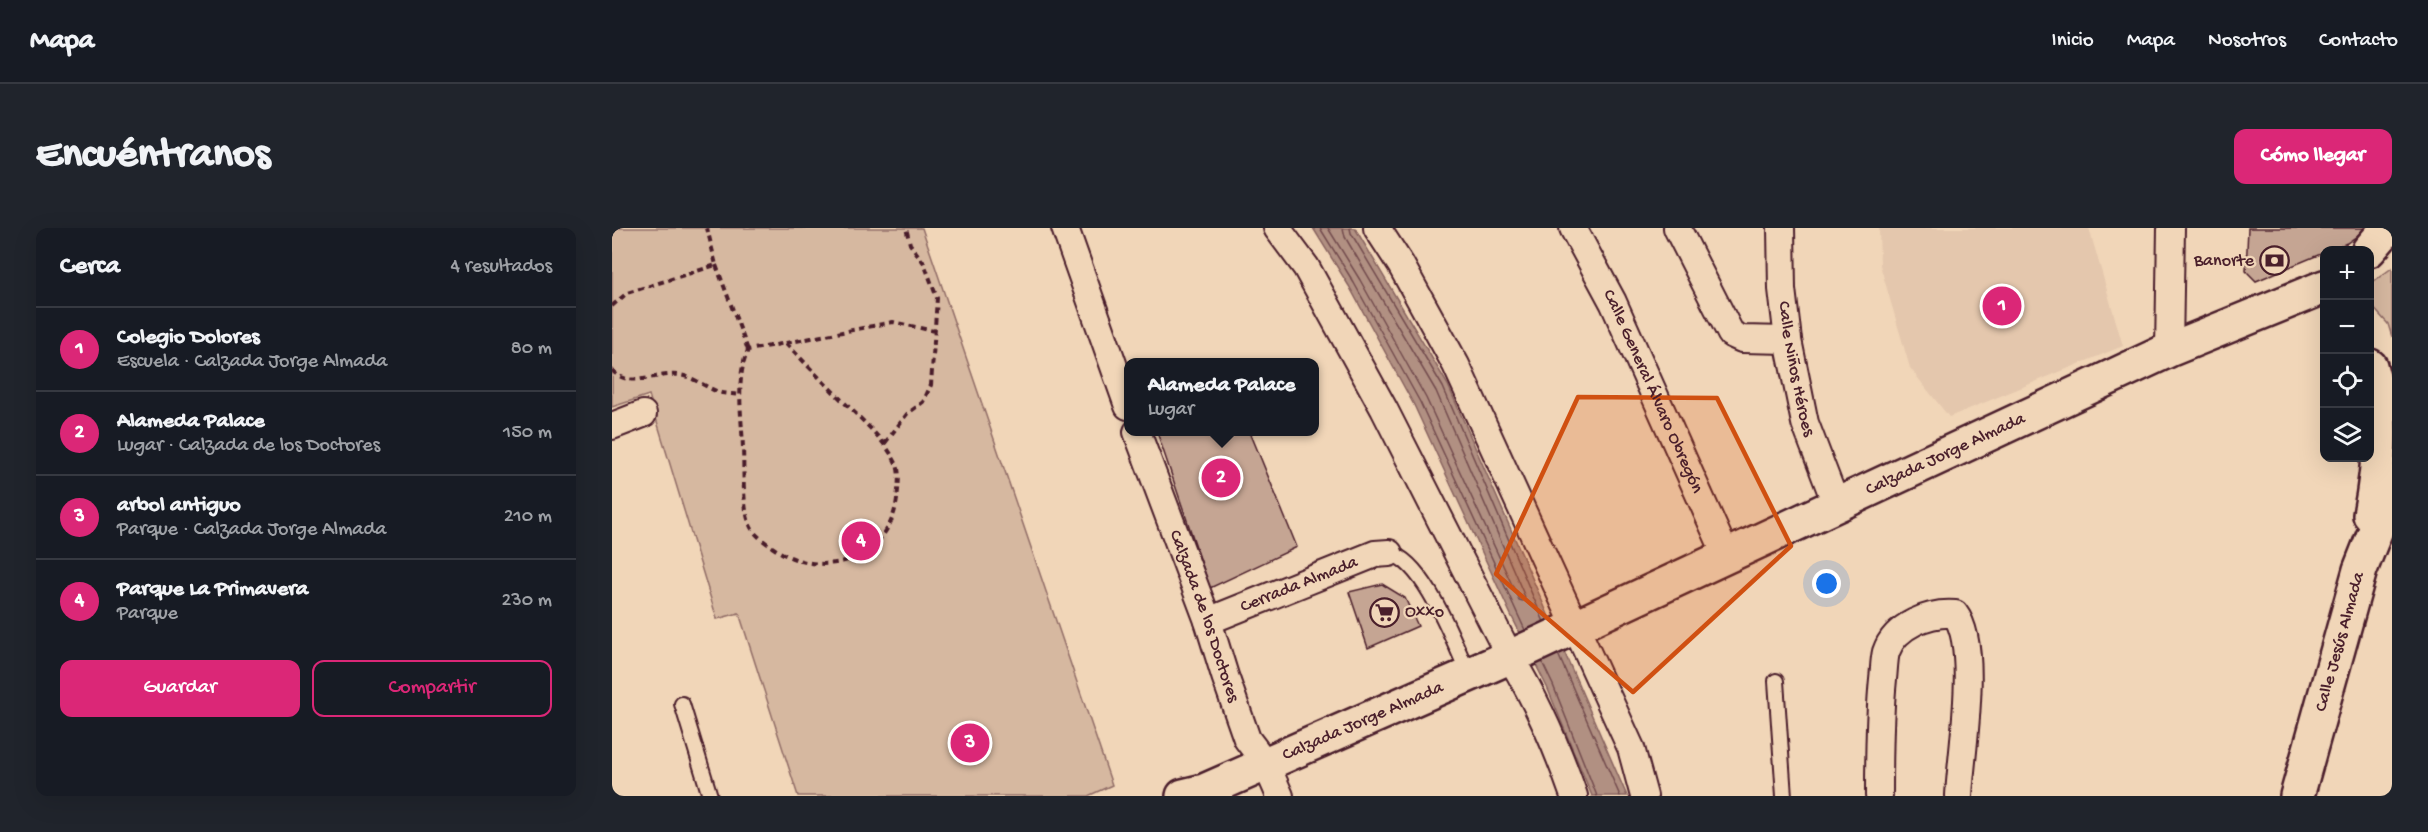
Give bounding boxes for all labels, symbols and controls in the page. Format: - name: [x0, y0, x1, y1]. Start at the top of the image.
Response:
- text: Mapa: [30, 25, 94, 58]
- text: Inicio: [2052, 29, 2094, 54]
- text: Mapa: [2127, 29, 2175, 54]
- text: Nosotros: [2208, 29, 2286, 54]
- text: Contacto: [2319, 29, 2398, 54]
- button: Cómo llegar: [2234, 129, 2392, 184]
- text: Encuéntranos: [36, 132, 270, 181]
- bank icon: Banorte: [2259, 245, 2291, 277]
- map controls: [2320, 246, 2374, 462]
- button: +: [2320, 246, 2374, 300]
- place label: Banorte: [2193, 251, 2255, 272]
- text: Cerca: [60, 252, 120, 283]
- text: 4 resultados: [451, 256, 552, 279]
- pin: 1: [1982, 284, 2022, 328]
- street label: Calle General Álvaro Obregón: [1598, 286, 1708, 497]
- street label: Calle Niños Héroes: [1773, 300, 1820, 441]
- button: −: [2320, 300, 2374, 354]
- text: Colegio Dolores: [117, 325, 260, 351]
- text: 1: [75, 338, 84, 361]
- text: 80 m: [511, 338, 552, 361]
- text: Escuela · Calzada Jorge Almada: [117, 351, 387, 374]
- button: locate: [2320, 354, 2374, 408]
- popup: [1124, 358, 1319, 436]
- text: Alameda Palace: [1148, 373, 1295, 399]
- text: Lugar: [1148, 399, 1194, 422]
- street label: Calzada Jorge Almada: [1862, 408, 2029, 500]
- button: layers: [2320, 408, 2374, 462]
- text: Alameda Palace: [117, 409, 265, 435]
- text: 2: [75, 422, 84, 445]
- text: 150 m: [503, 422, 552, 445]
- text: Lugar · Calzada de los Doctores: [117, 435, 380, 458]
- pin: 2: [1202, 456, 1240, 500]
- text: arbol antiguo: [117, 493, 241, 519]
- text: 3: [74, 506, 85, 529]
- text: 210 m: [504, 506, 552, 529]
- pin: 4: [842, 518, 880, 564]
- text: Parque · Calzada Jorge Almada: [117, 519, 386, 542]
- street label: Calzada de los Doctores: [1164, 527, 1244, 706]
- street label: Cerrada Almada: [1237, 551, 1362, 617]
- your location: [1812, 569, 1841, 598]
- street label: Calle Jesús Almada: [2311, 569, 2370, 714]
- text: Parque La Primavera: [117, 577, 308, 603]
- text: 4: [75, 590, 84, 613]
- text: 230 m: [502, 590, 552, 613]
- supermarket icon: Oxxo: [1368, 596, 1400, 628]
- place label: Oxxo: [1405, 602, 1444, 623]
- text: Parque: [117, 603, 178, 626]
- button: Guardar: [60, 660, 300, 717]
- button: Compartir: [312, 660, 552, 717]
- street label: Calzada Jorge Almada: [1279, 676, 1447, 766]
- pin: 3: [950, 720, 990, 766]

